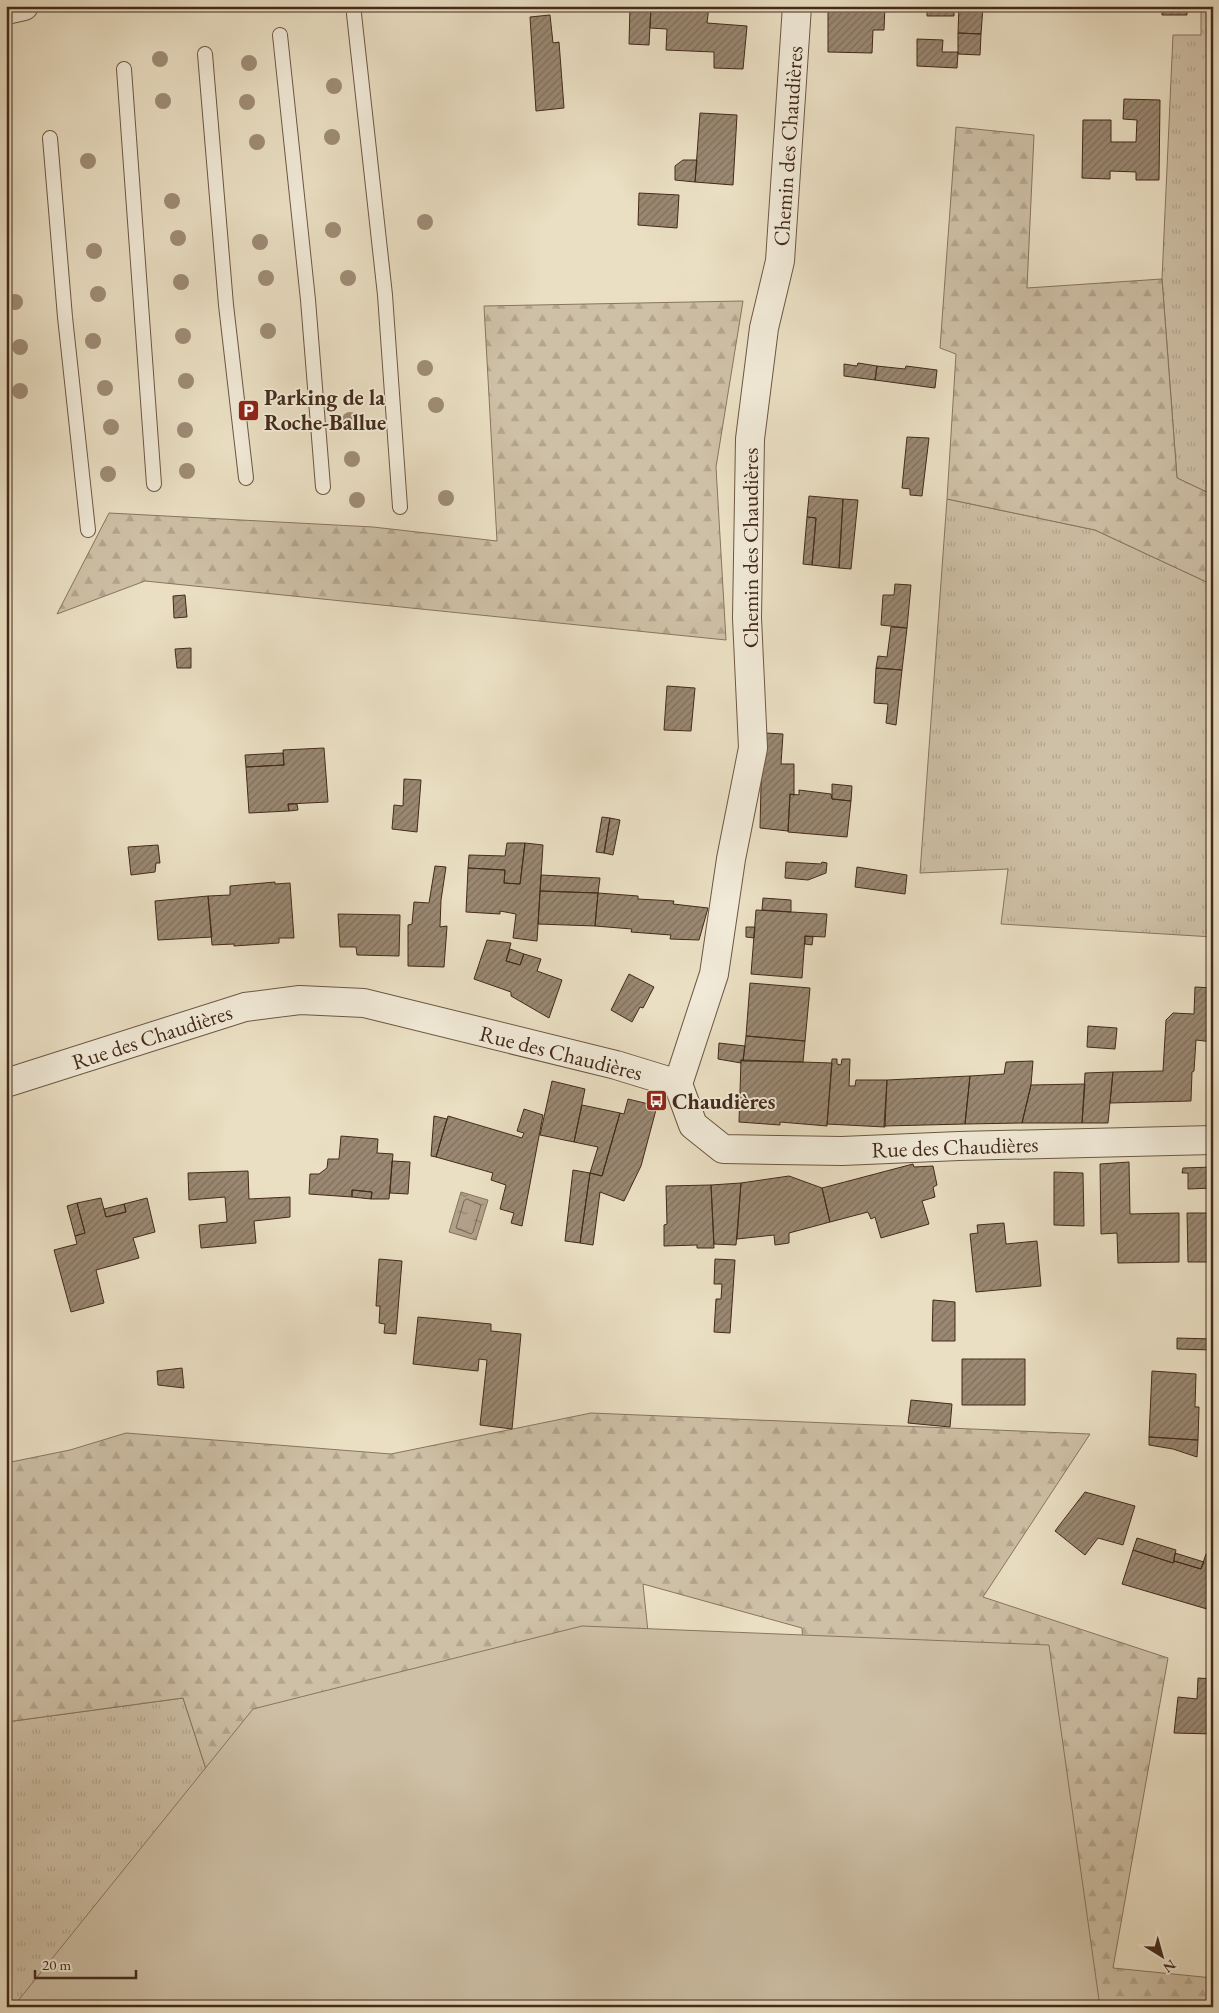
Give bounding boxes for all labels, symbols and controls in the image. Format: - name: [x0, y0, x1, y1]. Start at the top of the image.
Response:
- street label: Chemin des Chaudières: [767, 45, 809, 247]
- place label: Parking de la Roche-Ballue: [264, 383, 386, 437]
- parking icon: Parking de la Roche-Ballue: [236, 398, 260, 422]
- street label: Chemin des Chaudières: [736, 448, 765, 648]
- street label: Rue des Chaudières: [68, 997, 236, 1077]
- street label: Rue des Chaudières: [477, 1019, 645, 1087]
- place label: Chaudières: [672, 1087, 775, 1116]
- bus stop icon: Chaudières: [644, 1089, 668, 1113]
- street label: Rue des Chaudières: [871, 1130, 1039, 1164]
- north arrow: [1136, 1930, 1186, 1980]
- scale bar: [35, 1948, 136, 1980]
- text: 20 m: [42, 1955, 71, 1974]
- text: N: [1159, 1956, 1180, 1977]

